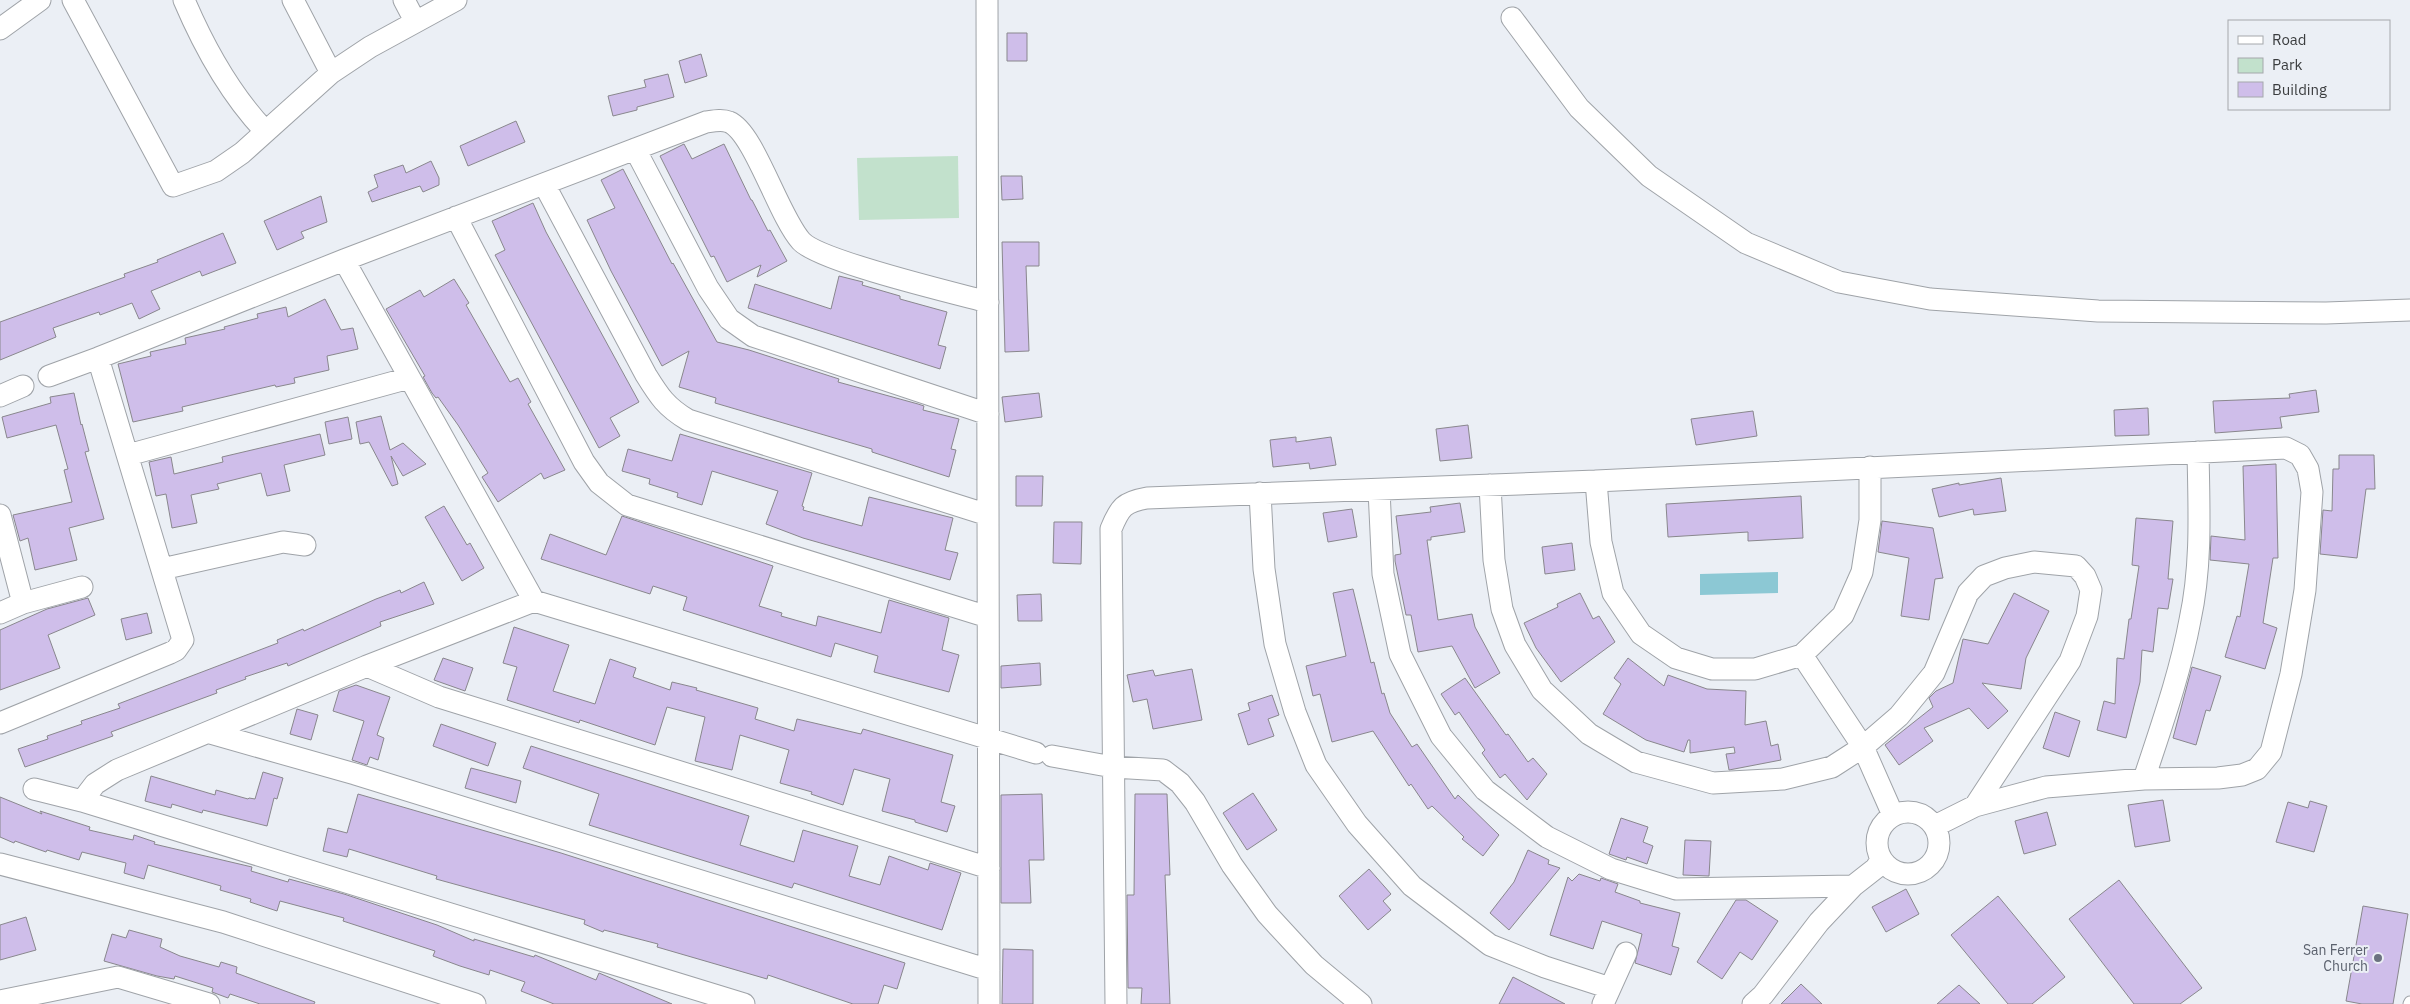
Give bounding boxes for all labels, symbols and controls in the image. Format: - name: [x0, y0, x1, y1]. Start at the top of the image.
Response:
- legend: [2228, 20, 2390, 110]
- text: Road: [2272, 30, 2307, 49]
- text: Park: [2272, 55, 2302, 74]
- text: Building: [2272, 80, 2327, 99]
- place label: San Ferrer Church: [2303, 941, 2368, 975]
- marker: San Ferrer Church: [2372, 952, 2384, 964]

